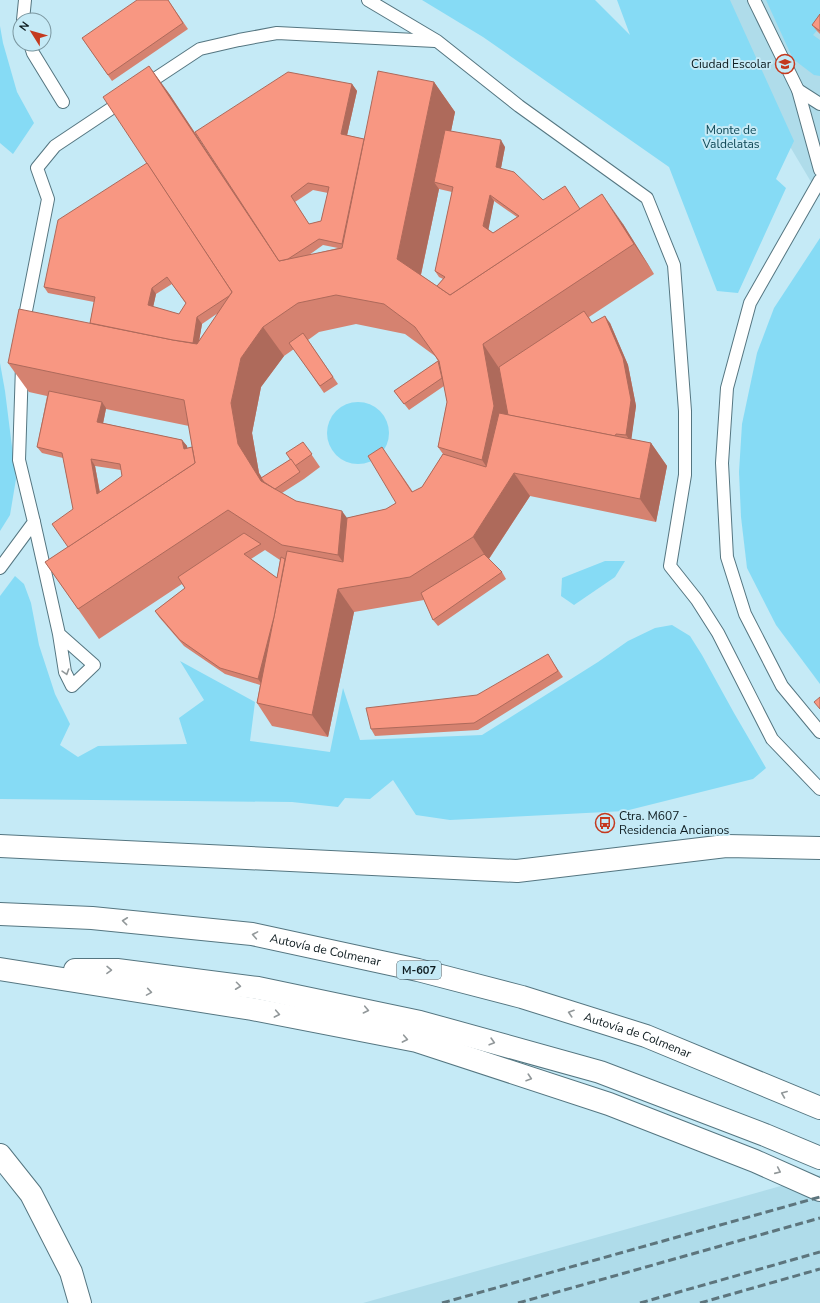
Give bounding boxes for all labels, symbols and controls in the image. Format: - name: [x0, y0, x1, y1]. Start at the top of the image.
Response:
- north arrow: [12, 12, 52, 52]
- text: N: [16, 18, 33, 34]
- school or university icon: Ciudad Escolar: [774, 53, 796, 75]
- place label: Ciudad Escolar: [691, 56, 772, 72]
- park label: Monte de Valdelatas: [701, 122, 760, 152]
- one-way arrow: [61, 669, 70, 676]
- place label: Ctra. M607 - Residencia Ancianos: [619, 808, 730, 838]
- bus stop icon: Ctra. M607 - Residencia Ancianos: [594, 812, 616, 834]
- one-way arrow: [122, 917, 128, 926]
- street label: Autovía de Colmenar: [268, 930, 383, 970]
- one-way arrow: [251, 931, 258, 939]
- road number: M-607: [397, 961, 441, 979]
- one-way arrow: [106, 966, 112, 974]
- one-way arrow: [235, 981, 241, 990]
- one-way arrow: [146, 988, 152, 996]
- one-way arrow: [362, 1006, 369, 1014]
- one-way arrow: [274, 1009, 280, 1017]
- one-way arrow: [568, 1009, 575, 1018]
- street label: Autovía de Colmenar: [582, 1009, 694, 1062]
- one-way arrow: [402, 1034, 408, 1043]
- one-way arrow: [488, 1037, 495, 1045]
- one-way arrow: [525, 1073, 532, 1082]
- one-way arrow: [780, 1090, 787, 1098]
- one-way arrow: [773, 1166, 781, 1174]

